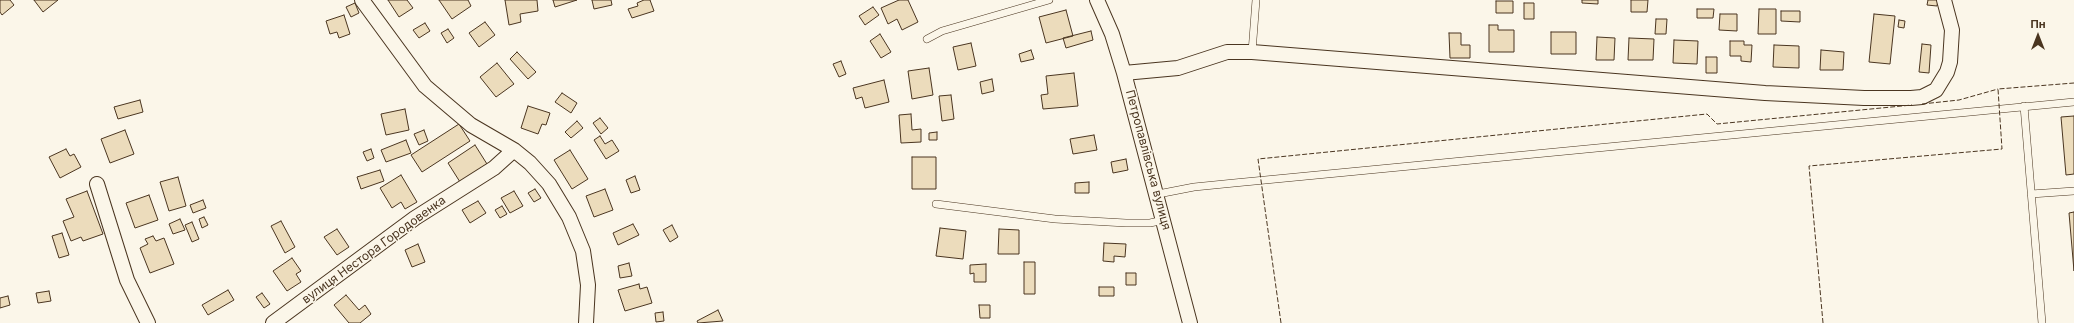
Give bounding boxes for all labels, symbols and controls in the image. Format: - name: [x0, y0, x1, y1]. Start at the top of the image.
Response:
- north arrow: [2018, 16, 2058, 56]
- text: Пн: [2030, 17, 2046, 31]
- street label: Петропавлівська вулиця: [1122, 88, 1174, 232]
- street label: вулиця Нестора Городовенка: [300, 193, 448, 307]

